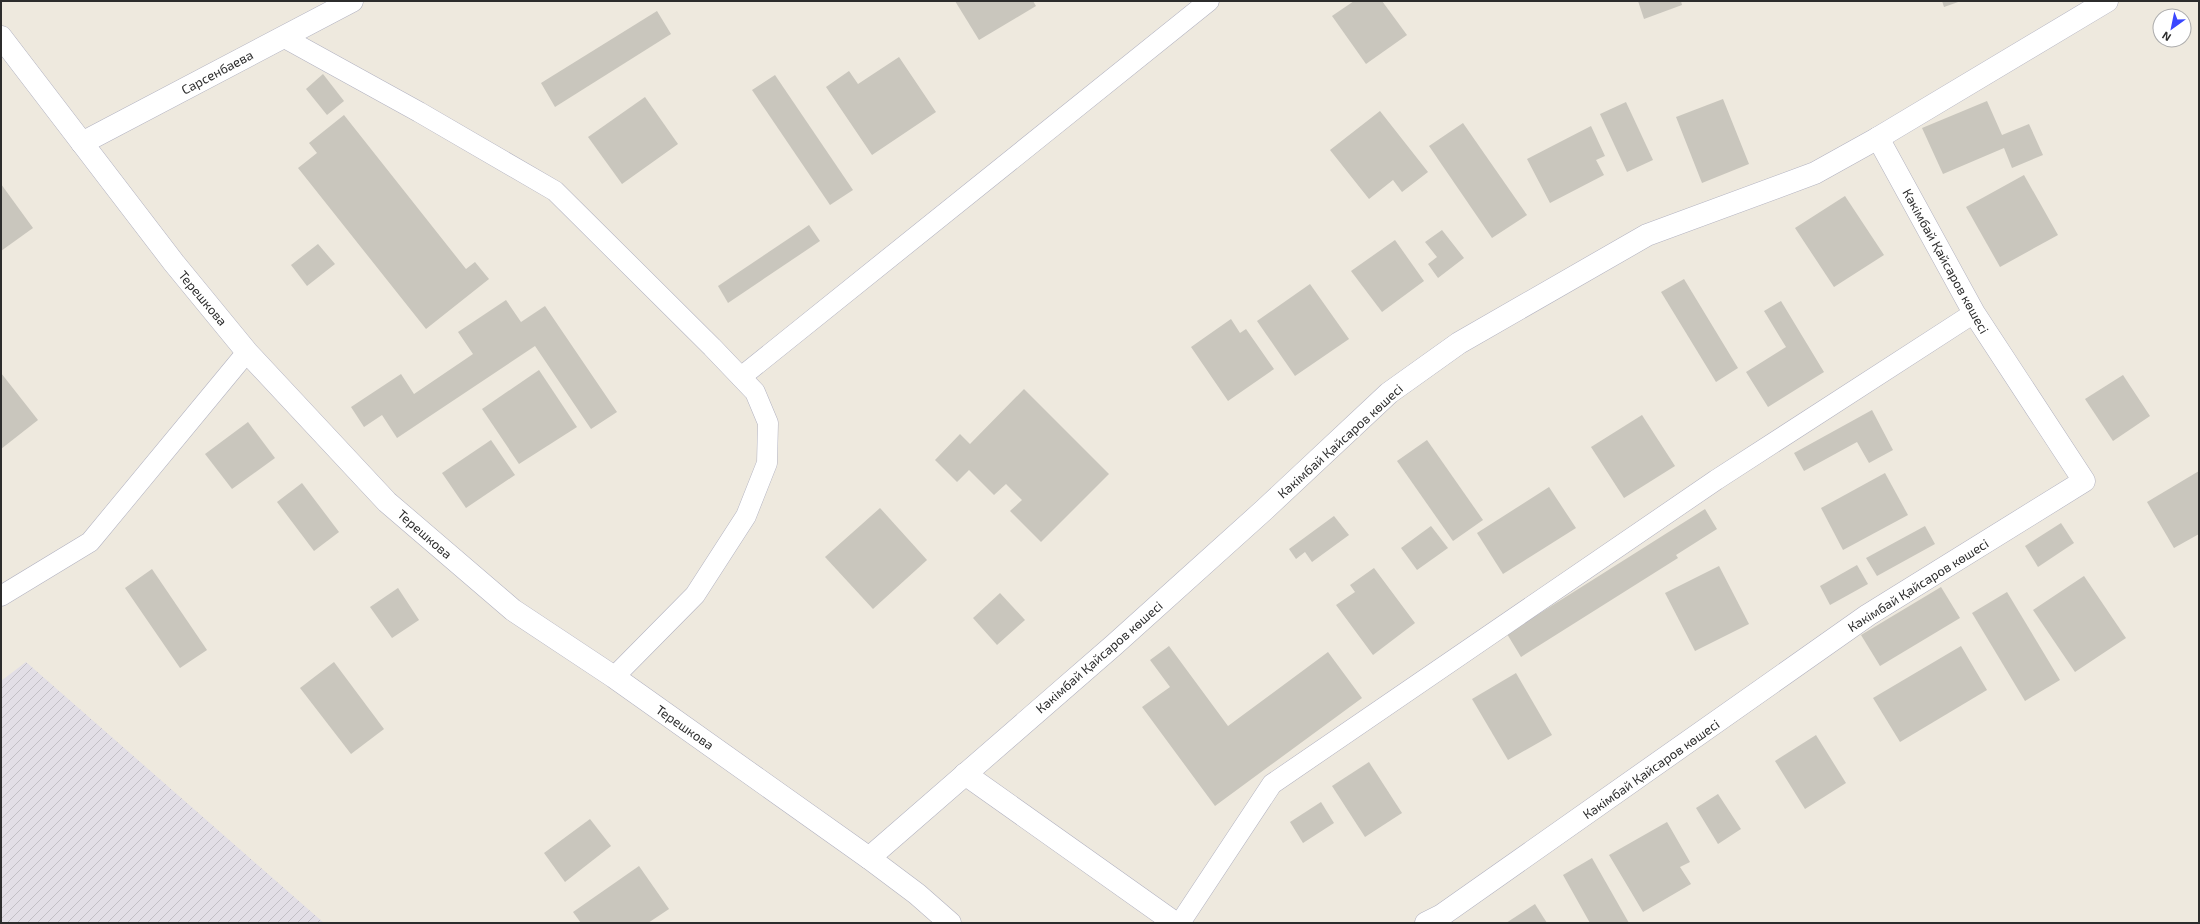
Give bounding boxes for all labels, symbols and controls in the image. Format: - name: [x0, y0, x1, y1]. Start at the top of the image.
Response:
- north arrow: [2152, 8, 2192, 48]
- text: N: [2159, 29, 2173, 44]
- street label: Сарсенбаева: [178, 46, 256, 98]
- street label: Кәкімбай Қайсаров көшесі: [1899, 186, 1993, 336]
- street label: Терешкова: [175, 267, 231, 329]
- street label: Кәкімбай Қайсаров көшесі: [1274, 380, 1406, 502]
- street label: Терешкова: [394, 506, 456, 562]
- street label: Кәкімбай Қайсаров көшесі: [1845, 535, 1991, 635]
- street label: Кәкімбай Қайсаров көшесі: [1032, 597, 1166, 717]
- street label: Терешкова: [653, 701, 717, 753]
- street label: Кәкімбай Қайсаров көшесі: [1580, 716, 1722, 822]

